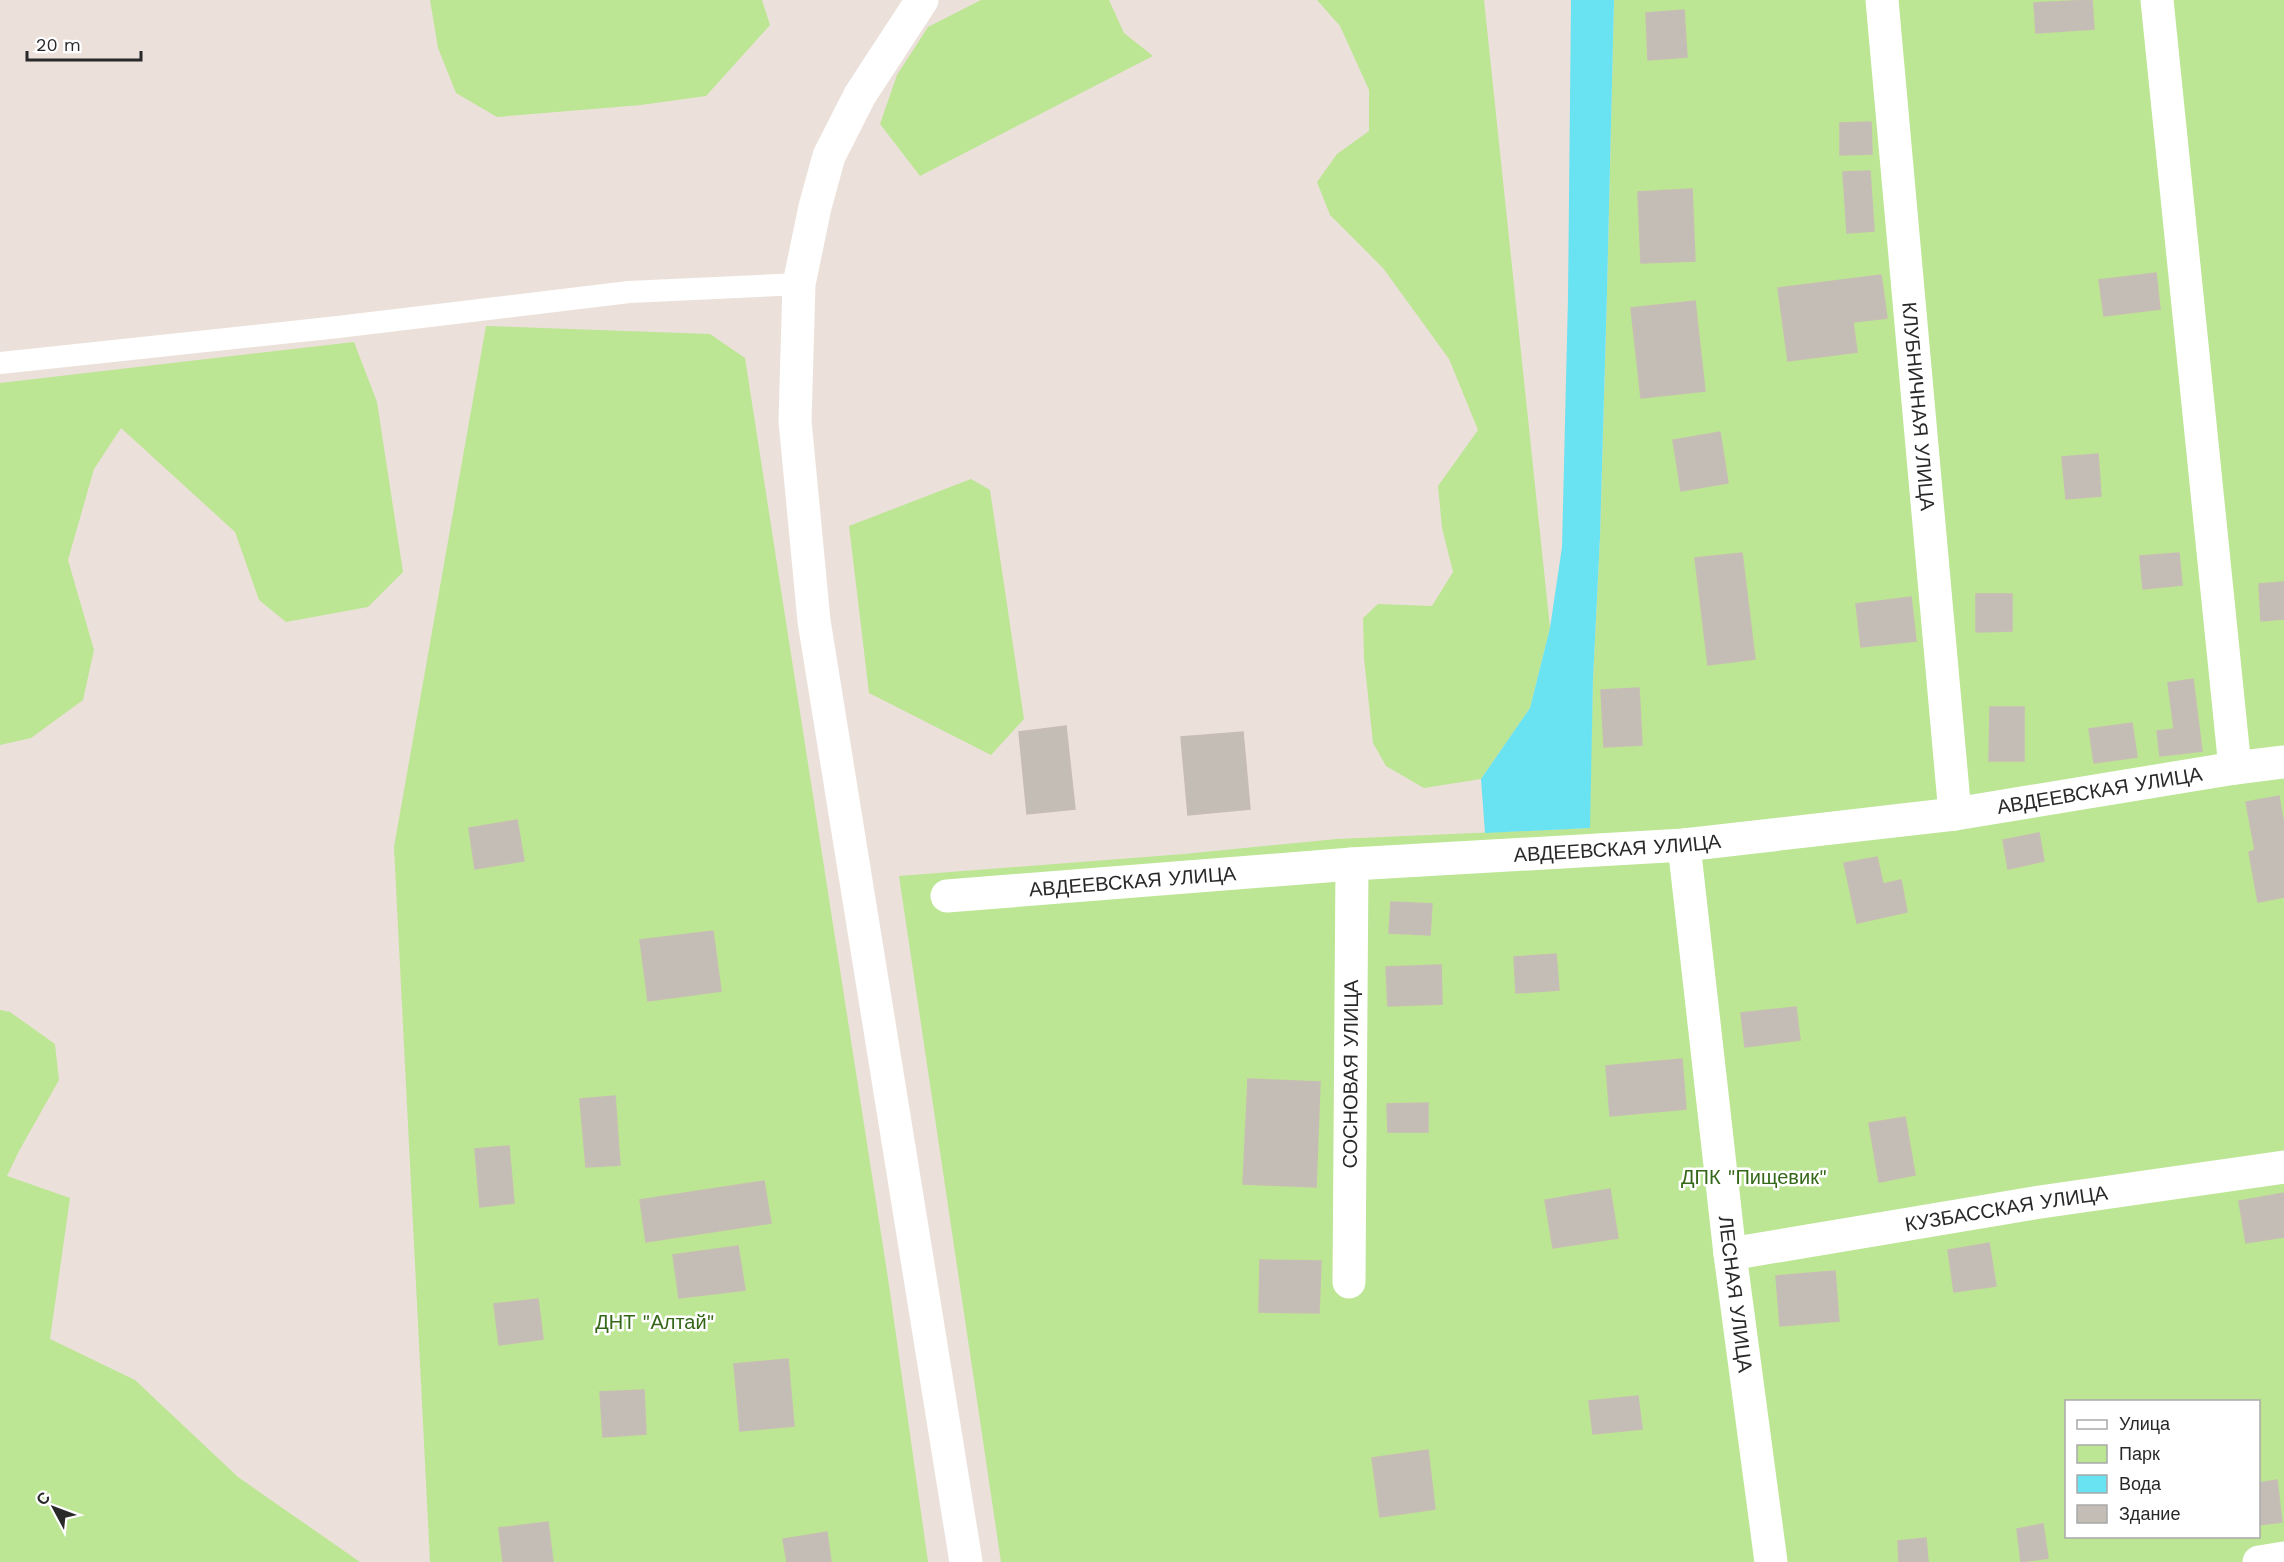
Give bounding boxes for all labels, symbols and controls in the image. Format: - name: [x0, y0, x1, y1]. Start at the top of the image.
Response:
- scale bar: [27, 24, 141, 62]
- text: 20 m: [36, 34, 81, 55]
- street label: КЛУБНИЧНАЯ УЛИЦА: [1897, 301, 1940, 512]
- street label: АВДЕЕВСКАЯ УЛИЦА: [1995, 761, 2205, 819]
- street label: АВДЕЕВСКАЯ УЛИЦА: [1513, 829, 1723, 867]
- street label: АВДЕЕВСКАЯ УЛИЦА: [1028, 861, 1237, 901]
- street label: СОСНОВАЯ УЛИЦА: [1338, 979, 1363, 1169]
- park label: ДПК "Пищевик": [1681, 1165, 1827, 1189]
- street label: КУЗБАССКАЯ УЛИЦА: [1903, 1180, 2110, 1236]
- street label: ЛЕСНАЯ УЛИЦА: [1714, 1214, 1758, 1374]
- park label: ДНТ "Алтай": [595, 1310, 715, 1334]
- legend: [2065, 1400, 2260, 1538]
- text: Улица: [2119, 1413, 2171, 1434]
- text: Парк: [2119, 1443, 2160, 1464]
- text: Вода: [2119, 1473, 2162, 1494]
- north arrow: [24, 1478, 84, 1538]
- text: С: [32, 1488, 54, 1509]
- text: Здание: [2119, 1503, 2180, 1524]

